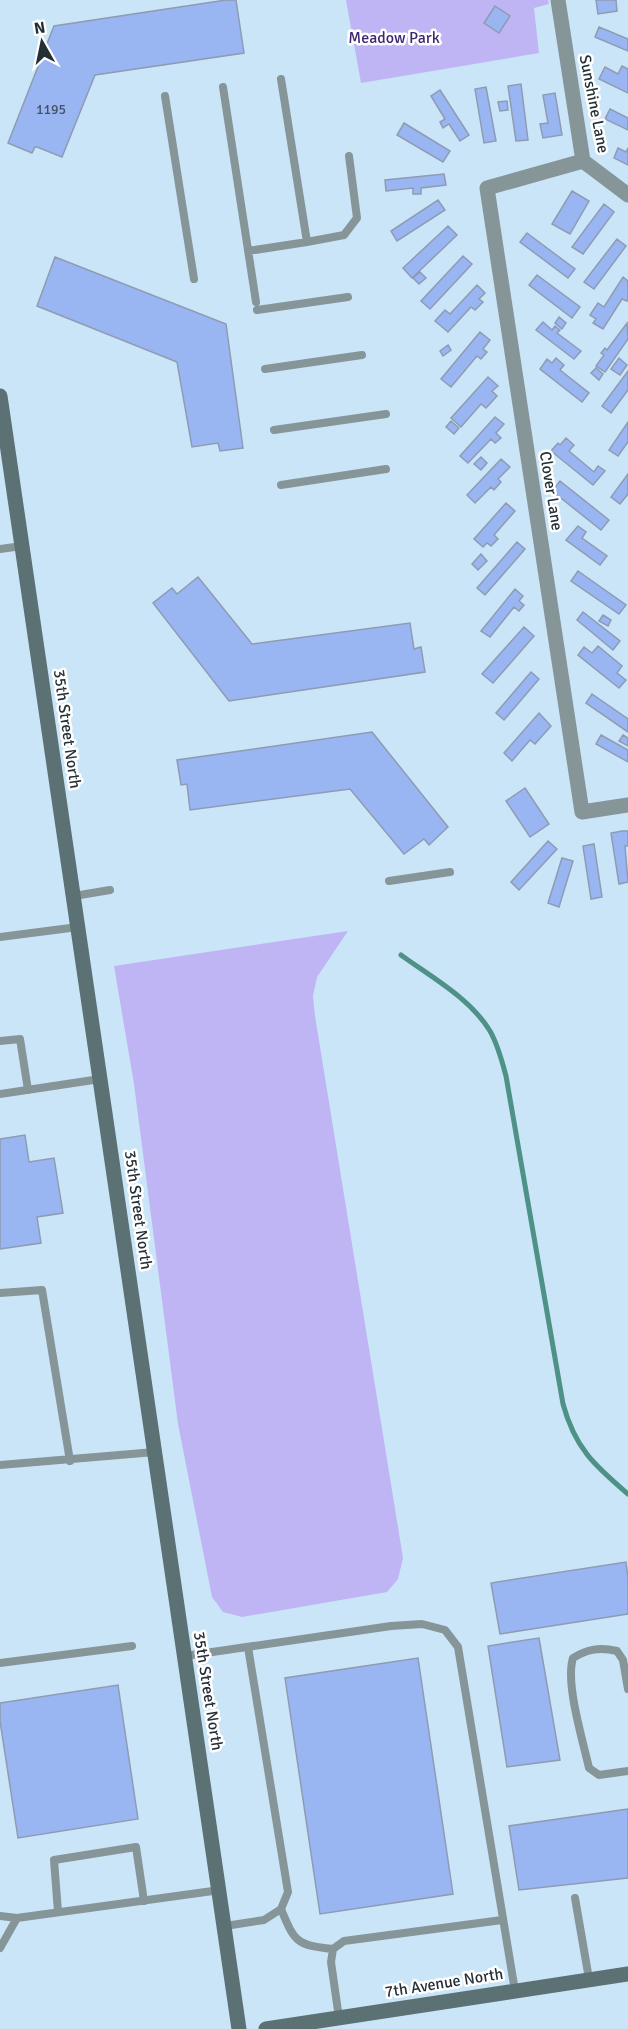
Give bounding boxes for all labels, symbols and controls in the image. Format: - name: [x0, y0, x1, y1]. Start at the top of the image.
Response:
- north arrow: [12, 12, 72, 72]
- text: N: [33, 17, 47, 39]
- park label: Meadow Park: [348, 28, 440, 48]
- street label: Sunshine Lane: [575, 53, 613, 155]
- house number: 1195: [36, 101, 66, 118]
- street label: Clover Lane: [535, 450, 567, 532]
- street label: 35th Street North: [49, 668, 85, 790]
- street label: 35th Street North: [120, 1149, 156, 1271]
- street label: 35th Street North: [189, 1630, 227, 1752]
- street label: 7th Avenue North: [383, 1964, 505, 2002]

